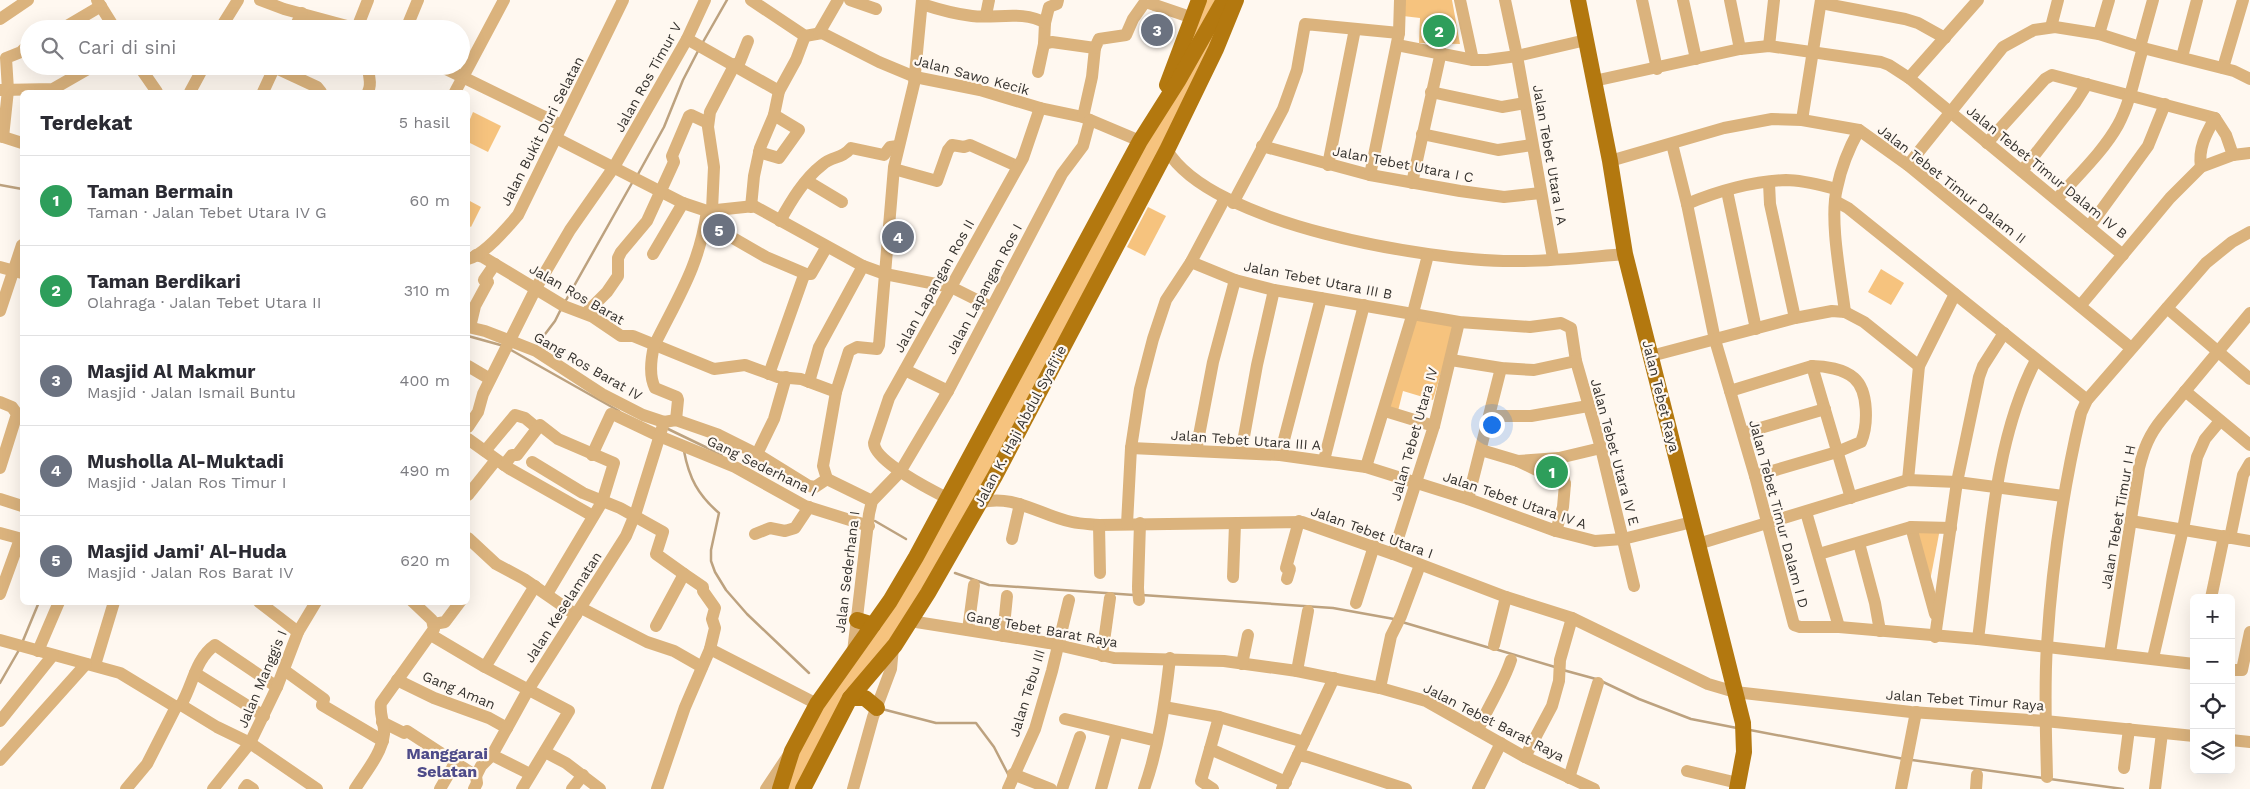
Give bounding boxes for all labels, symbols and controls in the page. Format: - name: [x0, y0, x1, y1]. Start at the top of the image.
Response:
- pin: 3: [1141, 11, 1173, 49]
- pin: 2: [1423, 12, 1455, 50]
- street label: Jalan Ros Timur V: [611, 19, 685, 135]
- search box: [20, 20, 470, 75]
- icon: search: [38, 34, 66, 62]
- text: Cari di sini: [78, 36, 176, 59]
- street label: Jalan Sawo Kecik: [913, 52, 1031, 98]
- street label: Jalan Bukit Duri Selatan: [497, 54, 587, 208]
- street label: Jalan Tebet Utara I A: [1530, 84, 1570, 226]
- street label: Jalan Tebet Timur Dalam IV B: [1964, 102, 2130, 242]
- text: Terdekat: [40, 110, 132, 135]
- text: 5 hasil: [399, 113, 450, 132]
- street label: Jalan Tebet Timur Dalam II: [1875, 121, 2029, 247]
- street label: Jalan Tebet Utara I C: [1331, 142, 1475, 186]
- text: Taman Bermain: [87, 180, 233, 203]
- text: 1: [53, 191, 59, 210]
- text: 60 m: [410, 191, 450, 210]
- text: Taman · Jalan Tebet Utara IV G: [87, 203, 327, 222]
- pin: 5: [703, 211, 735, 249]
- street label: Jalan Lapangan Ros II: [891, 217, 977, 355]
- pin: 4: [882, 218, 914, 256]
- street label: Jalan Lapangan Ros I: [943, 221, 1025, 357]
- street label: Jalan Tebet Utara III B: [1242, 258, 1394, 302]
- street label: Jalan Ros Barat: [527, 260, 627, 328]
- text: Taman Berdikari: [87, 270, 241, 293]
- text: 2: [51, 281, 61, 300]
- text: 310 m: [404, 281, 450, 300]
- text: Olahraga · Jalan Tebet Utara II: [87, 293, 322, 312]
- street label: Gang Ros Barat IV: [531, 328, 645, 404]
- street label: Jalan Tebet Raya: [1639, 338, 1683, 454]
- street label: Jalan K. Haji Abdul Syafi'ie: [971, 343, 1069, 509]
- text: Masjid Al Makmur: [87, 360, 255, 383]
- street label: Jalan Tebet Utara IV: [1387, 365, 1441, 503]
- text: 3: [51, 371, 61, 390]
- text: 400 m: [400, 371, 450, 390]
- street label: Jalan Tebet Utara IV E: [1588, 377, 1642, 527]
- text: Masjid · Jalan Ismail Buntu: [87, 383, 296, 402]
- your location: [1479, 412, 1505, 438]
- street label: Jalan Tebet Timur Dalam I D: [1746, 418, 1812, 610]
- street label: Jalan Tebet Utara III A: [1170, 427, 1322, 453]
- street label: Gang Sederhana I: [704, 432, 820, 500]
- street label: Jalan Tebet Timur I H: [2097, 444, 2139, 590]
- text: Musholla Al-Muktadi: [87, 450, 284, 473]
- pin: 1: [1536, 453, 1568, 491]
- text: 4: [51, 461, 61, 480]
- text: 490 m: [400, 461, 450, 480]
- street label: Jalan Tebet Utara IV A: [1441, 468, 1589, 532]
- text: Masjid · Jalan Ros Timur I: [87, 473, 286, 492]
- street label: Jalan Tebet Utara I: [1309, 502, 1435, 562]
- street label: Jalan Sederhana I: [832, 510, 862, 634]
- text: Masjid Jami' Al-Huda: [87, 540, 287, 563]
- street label: Jalan Keselamatan: [521, 549, 605, 665]
- text: 5: [51, 551, 61, 570]
- text: 620 m: [400, 551, 450, 570]
- text: Masjid · Jalan Ros Barat IV: [87, 563, 294, 582]
- map controls: [2190, 594, 2235, 774]
- button: +: [2190, 594, 2235, 639]
- street label: Gang Tebet Barat Raya: [965, 608, 1119, 650]
- street label: Jalan Manggis I: [234, 628, 290, 730]
- button: −: [2190, 639, 2235, 684]
- street label: Jalan Tebu III: [1006, 647, 1048, 739]
- street label: Gang Aman: [420, 667, 498, 713]
- street label: Jalan Tebet Barat Raya: [1421, 680, 1567, 765]
- button: locate: [2190, 684, 2235, 729]
- street label: Jalan Tebet Timur Raya: [1885, 686, 2045, 714]
- button: layers: [2190, 729, 2235, 774]
- district label: Manggarai Selatan: [406, 744, 488, 781]

